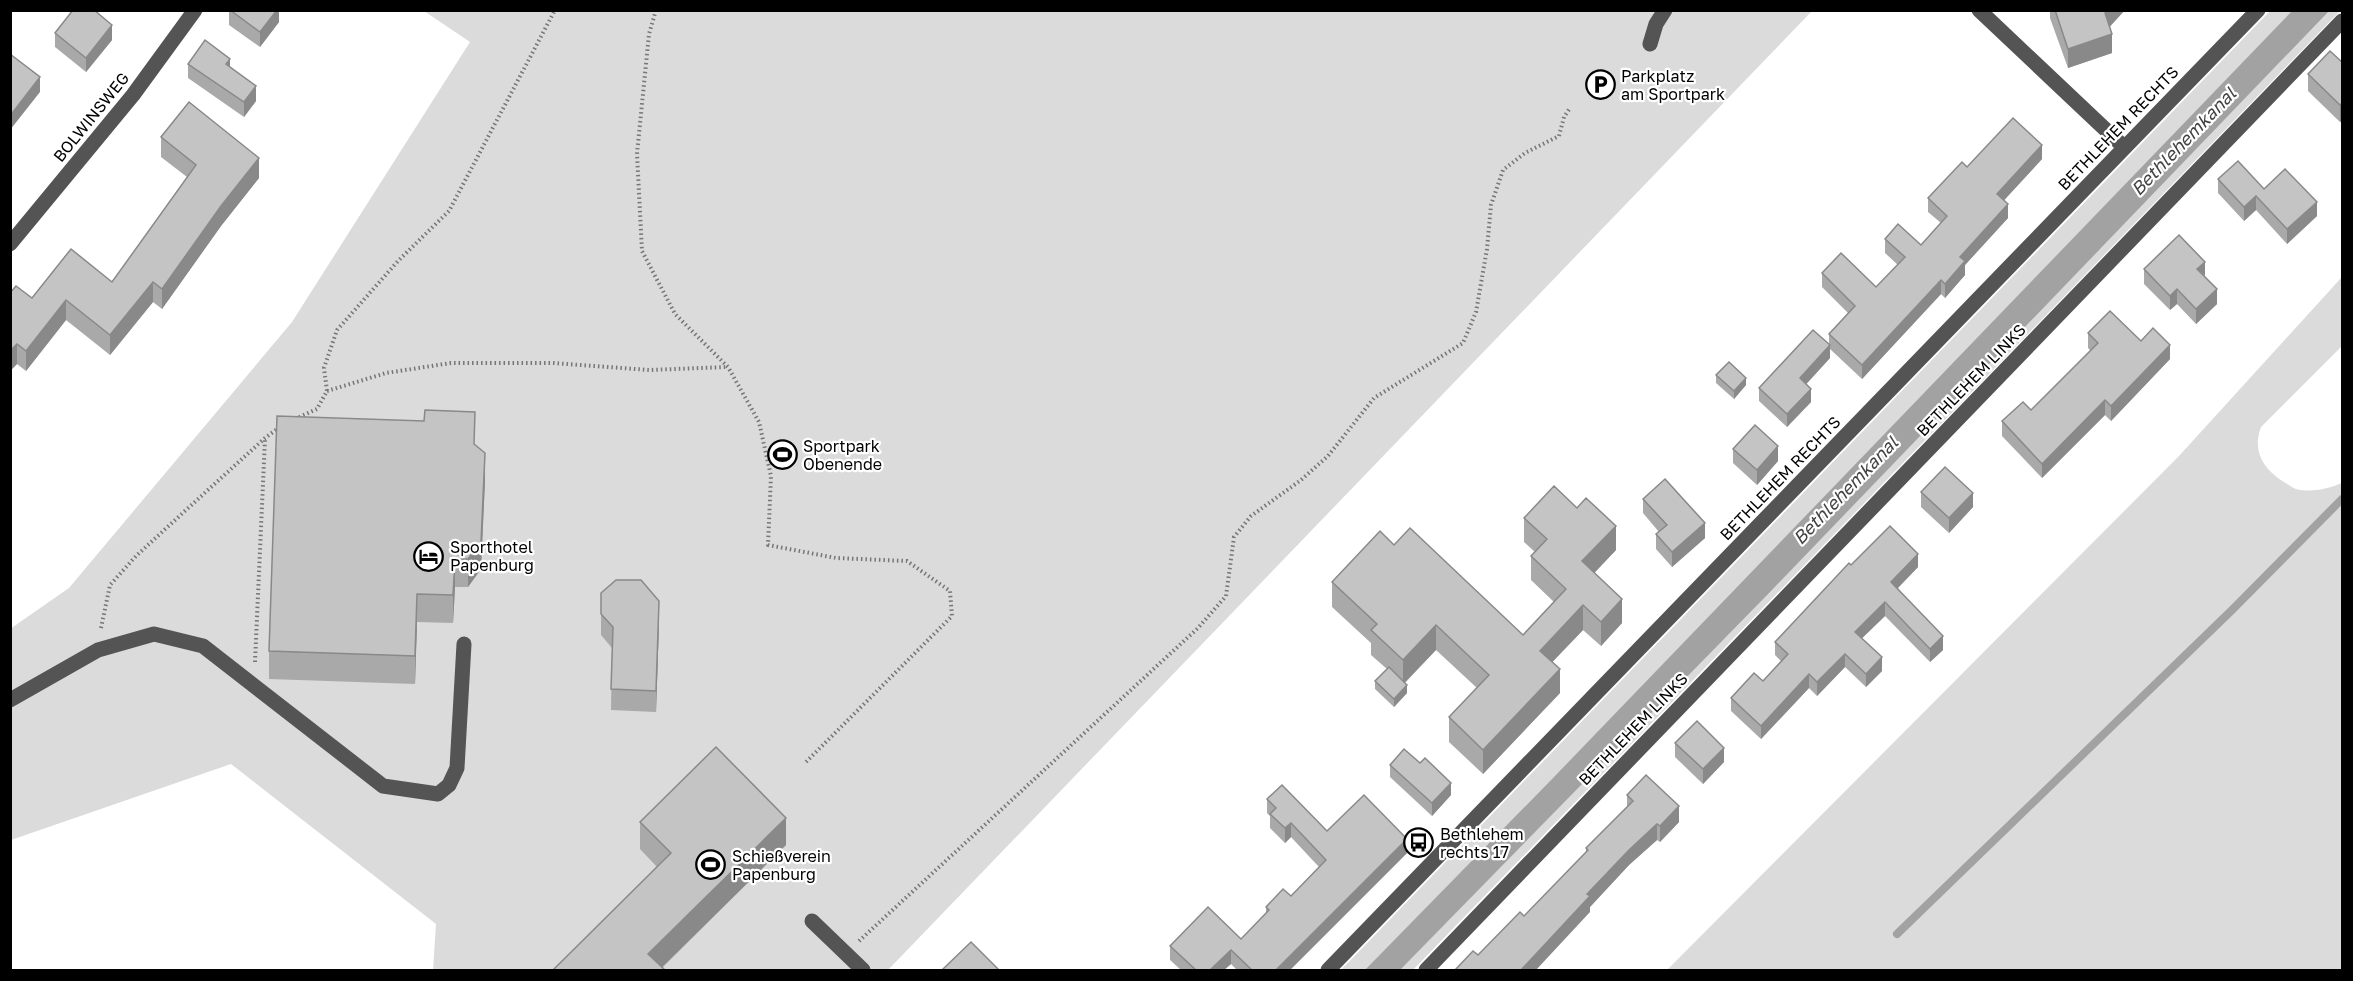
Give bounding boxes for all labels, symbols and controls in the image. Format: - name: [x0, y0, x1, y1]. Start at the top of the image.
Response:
- street label: BETHLEHEM RECHTS: [2054, 62, 2182, 194]
- place label: Parkplatz am Sportpark: [1621, 66, 1725, 104]
- street label: BOLWINSWEG: [49, 68, 133, 166]
- parking icon: Parkplatz am Sportpark: [1584, 69, 1616, 101]
- water label: Bethlehemkanal: [2126, 82, 2241, 199]
- street label: BETHLEHEM LINKS: [1912, 320, 2030, 440]
- street label: BETHLEHEM RECHTS: [1716, 412, 1844, 544]
- water label: Bethlehemkanal: [1788, 431, 1903, 548]
- place label: Sportpark Obenende: [803, 436, 882, 474]
- sports icon: Sportpark Obenende: [766, 439, 798, 471]
- place label: Sporthotel Papenburg: [450, 537, 534, 575]
- hotel icon: Sporthotel Papenburg: [413, 540, 445, 572]
- street label: BETHLEHEM LINKS: [1574, 669, 1692, 789]
- place label: Bethlehem rechts 17: [1440, 824, 1524, 862]
- bus stop icon: Bethlehem rechts 17: [1403, 827, 1435, 859]
- place label: Schießverein Papenburg: [732, 846, 831, 884]
- sports icon: Schießverein Papenburg: [695, 849, 727, 881]

